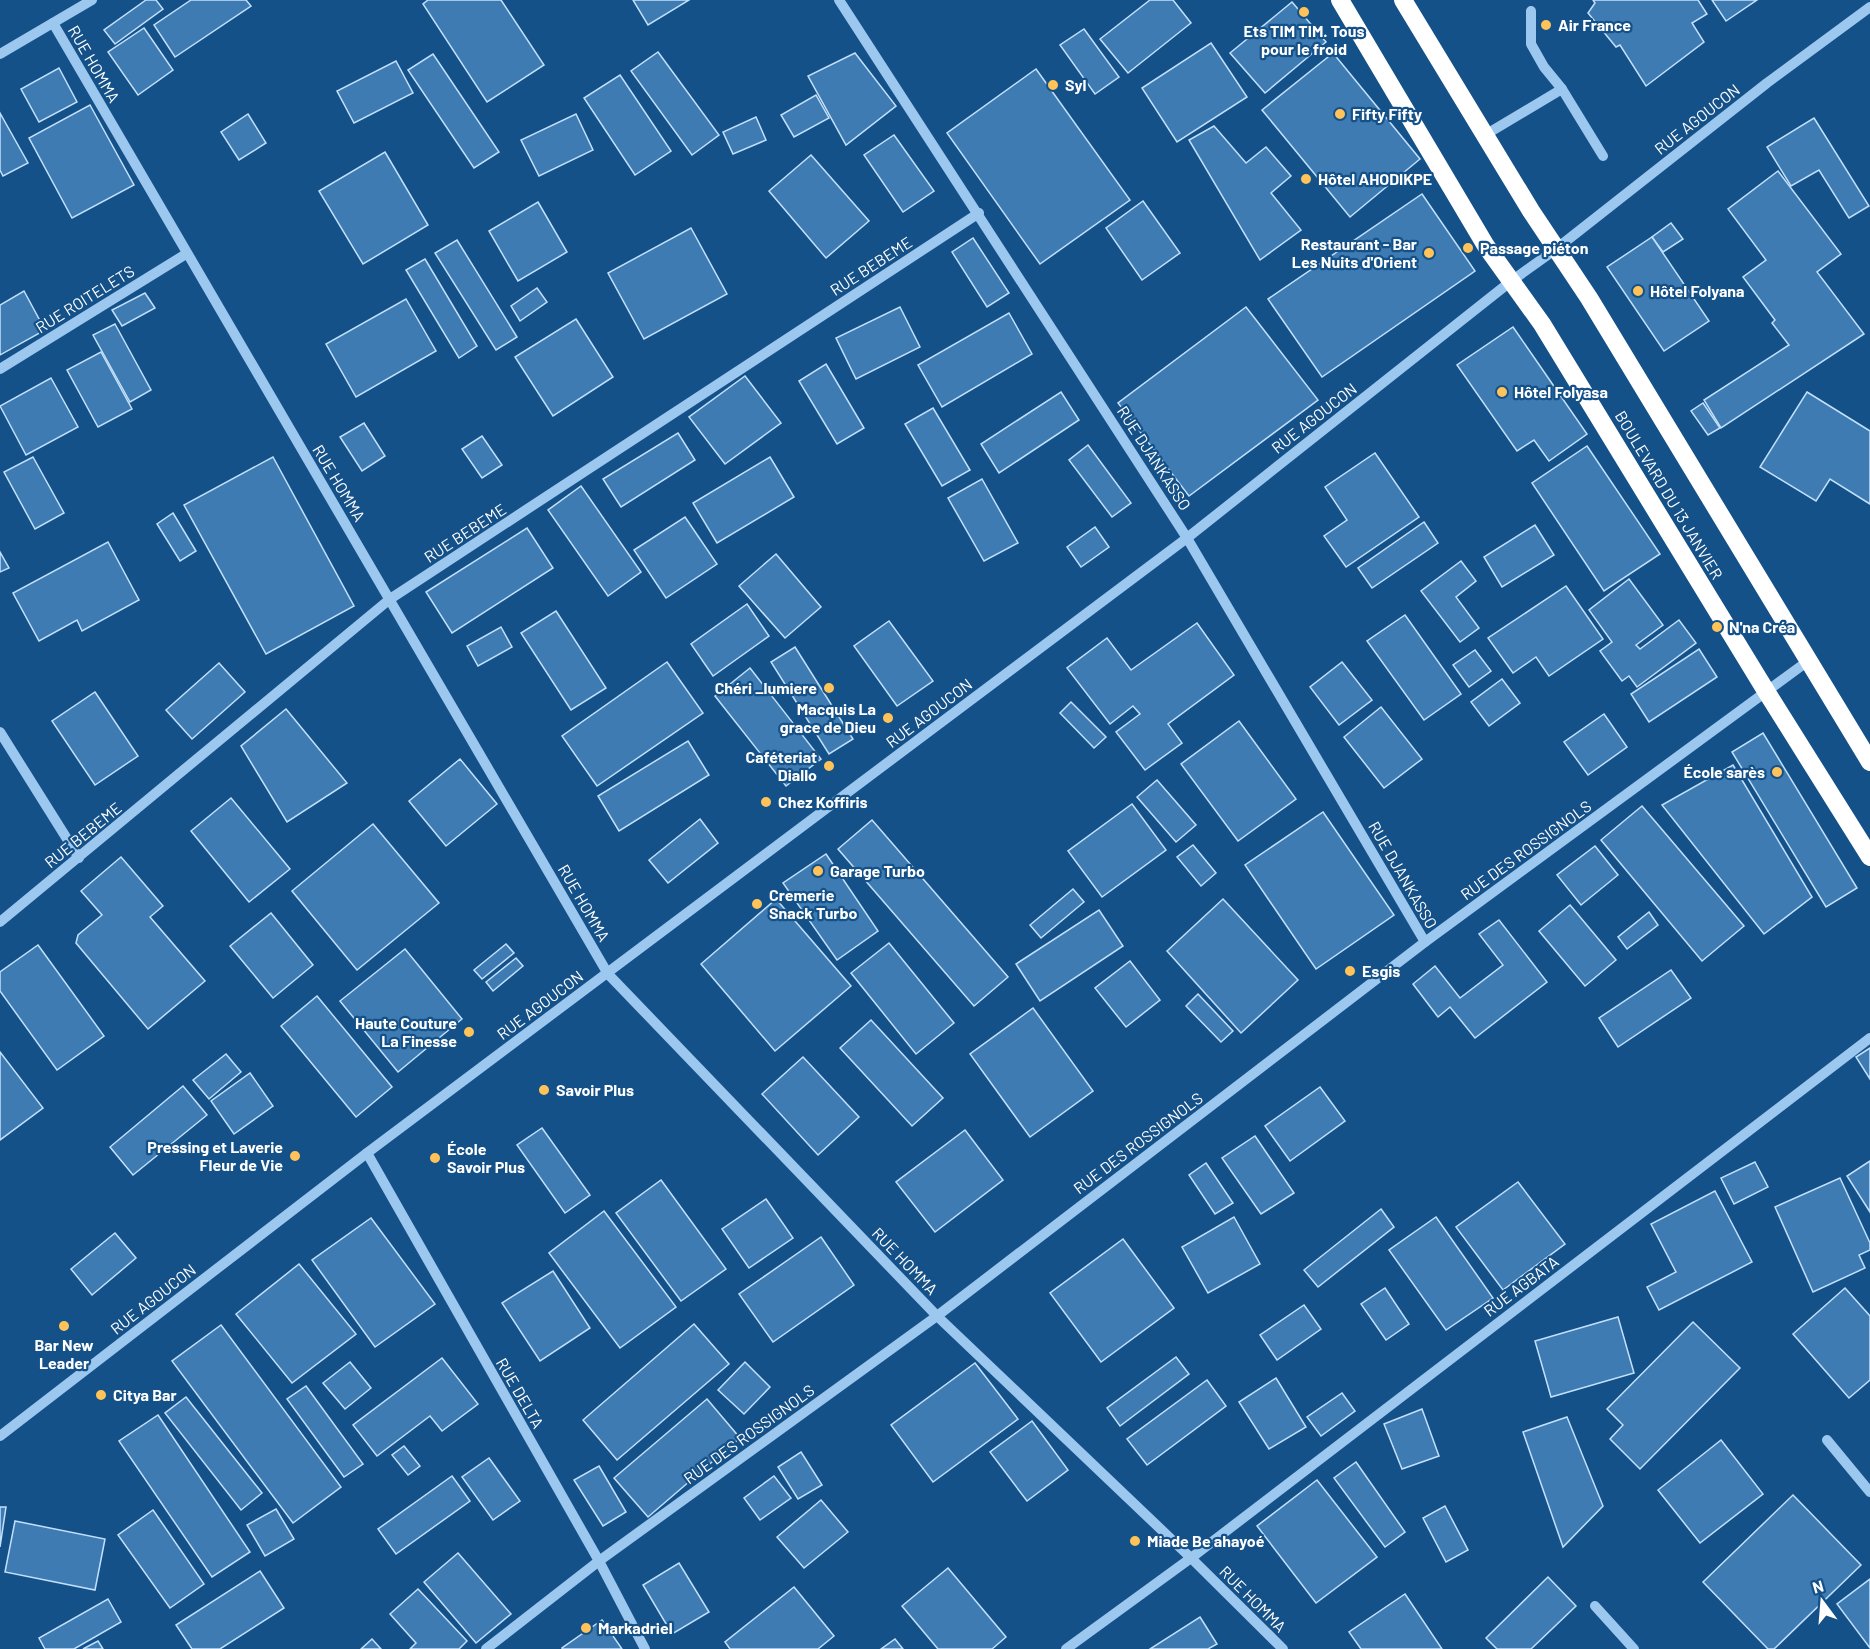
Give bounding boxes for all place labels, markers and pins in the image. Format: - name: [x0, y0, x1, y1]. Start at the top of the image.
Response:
- marker: Ets TIM TIM. Tous pour le froid: [1297, 5, 1311, 19]
- place label: Air France: [1558, 15, 1631, 34]
- marker: Air France: [1539, 18, 1553, 32]
- place label: Ets TIM TIM. Tous pour le froid: [1243, 21, 1365, 58]
- place label: Syl: [1065, 75, 1087, 94]
- marker: Syl: [1046, 78, 1060, 92]
- place label: Fifty Fifty: [1352, 104, 1422, 123]
- marker: Fifty Fifty: [1333, 107, 1347, 121]
- place label: Hôtel AHODIKPE: [1318, 169, 1432, 188]
- marker: Hôtel AHODIKPE: [1299, 172, 1313, 186]
- place label: Restaurant - Bar Les Nuits d'Orient: [1292, 234, 1417, 271]
- place label: Passage piéton: [1480, 238, 1588, 257]
- marker: Passage piéton: [1461, 241, 1475, 255]
- marker: Restaurant - Bar Les Nuits d'Orient: [1422, 246, 1436, 260]
- place label: Hôtel Folyana: [1650, 281, 1745, 300]
- marker: Hôtel Folyana: [1631, 284, 1645, 298]
- place label: Hôtel Folyasa: [1514, 382, 1608, 401]
- marker: Hôtel Folyasa: [1495, 385, 1509, 399]
- place label: N'na Créa: [1729, 617, 1795, 636]
- marker: N'na Créa: [1710, 620, 1724, 634]
- place label: Chéri _lumiere: [715, 678, 817, 697]
- marker: Chéri _lumiere: [822, 681, 836, 695]
- place label: Macquis La grace de Dieu: [780, 699, 876, 736]
- marker: Macquis La grace de Dieu: [881, 711, 895, 725]
- place label: Caféteriat Diallo: [746, 747, 817, 784]
- marker: Caféteriat Diallo: [822, 759, 836, 773]
- place label: École sarès: [1683, 762, 1765, 781]
- marker: École sarès: [1770, 765, 1784, 779]
- place label: Chez Koffiris: [778, 792, 868, 811]
- marker: Chez Koffiris: [759, 795, 773, 809]
- place label: Garage Turbo: [830, 861, 925, 880]
- marker: Garage Turbo: [811, 864, 825, 878]
- place label: Cremerie Snack Turbo: [769, 885, 858, 922]
- marker: Cremerie Snack Turbo: [750, 897, 764, 911]
- place label: Esgis: [1362, 961, 1400, 980]
- marker: Esgis: [1343, 964, 1357, 978]
- place label: Haute Couture La Finesse: [355, 1013, 457, 1050]
- marker: Haute Couture La Finesse: [462, 1025, 476, 1039]
- place label: Savoir Plus: [556, 1080, 634, 1099]
- marker: Savoir Plus: [537, 1083, 551, 1097]
- place label: Pressing et Laverie Fleur de Vie: [147, 1137, 283, 1174]
- place label: École Savoir Plus: [447, 1139, 525, 1176]
- marker: Pressing et Laverie Fleur de Vie: [288, 1149, 302, 1163]
- marker: École Savoir Plus: [428, 1151, 442, 1165]
- marker: Bar New Leader: [57, 1319, 71, 1333]
- place label: Bar New Leader: [34, 1335, 94, 1372]
- place label: Citya Bar: [113, 1385, 177, 1404]
- marker: Citya Bar: [94, 1388, 108, 1402]
- place label: Miade Be ahayoé: [1147, 1531, 1265, 1550]
- marker: Miade Be ahayoé: [1128, 1534, 1142, 1548]
- place label: Markadriel: [598, 1618, 673, 1637]
- marker: Markadriel: [579, 1621, 593, 1635]

